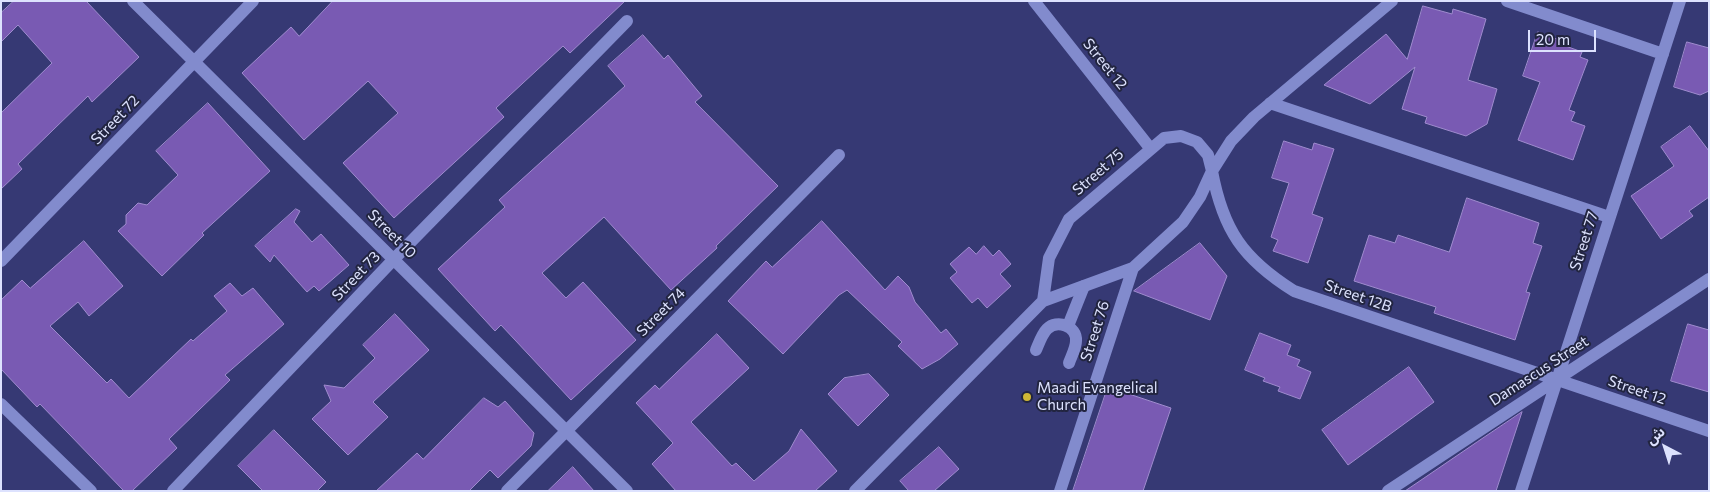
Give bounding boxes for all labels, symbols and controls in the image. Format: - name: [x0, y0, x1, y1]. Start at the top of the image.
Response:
- scale bar: [1530, 20, 1598, 52]
- text: 20 m: [1536, 30, 1570, 48]
- street label: Street 12: [1079, 35, 1131, 93]
- street label: Street 72: [87, 92, 143, 148]
- street label: Street 75: [1069, 145, 1127, 199]
- street label: Street 10: [364, 206, 420, 262]
- street label: Street 77: [1566, 209, 1602, 273]
- street label: Street 73: [328, 248, 384, 304]
- street label: Street 12B: [1322, 276, 1394, 316]
- street label: Street 74: [633, 284, 689, 340]
- street label: Street 76: [1077, 299, 1113, 363]
- street label: Damascus Street: [1486, 332, 1592, 410]
- street label: Street 12: [1606, 372, 1668, 408]
- place label: Maadi Evangelical Church: [1037, 379, 1158, 414]
- marker: Maadi Evangelical Church: [1021, 391, 1033, 403]
- north arrow: [1640, 422, 1690, 472]
- text: ش: [1642, 422, 1668, 448]

